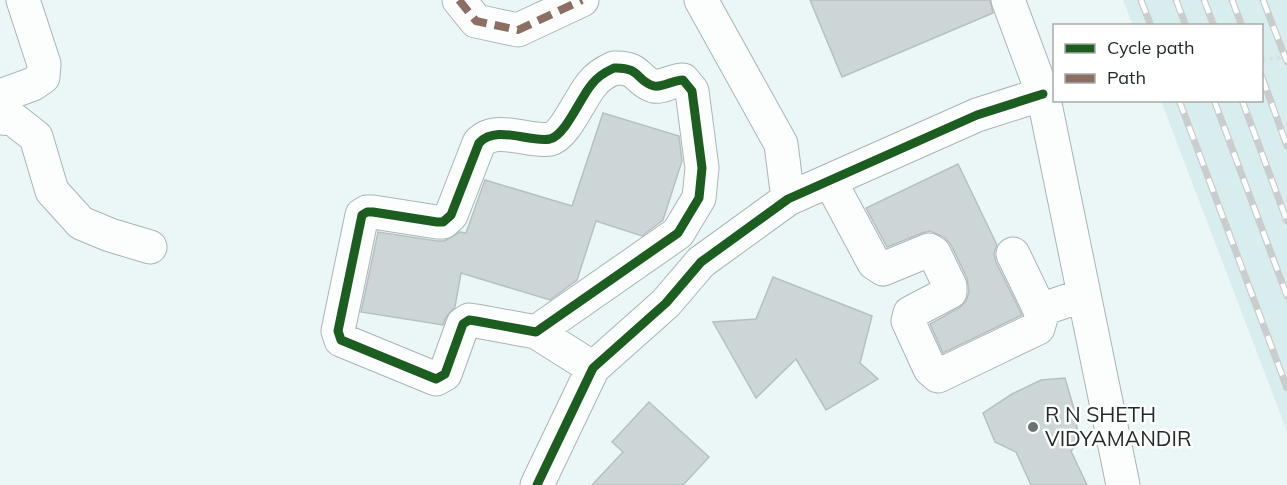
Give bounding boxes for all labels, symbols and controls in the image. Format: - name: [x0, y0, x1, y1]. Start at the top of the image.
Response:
- legend: [1053, 24, 1263, 102]
- text: Cycle path: [1107, 36, 1194, 59]
- text: Path: [1107, 66, 1146, 89]
- place label: R N SHETH VIDYAMANDIR: [1045, 401, 1191, 451]
- marker: R N SHETH VIDYAMANDIR: [1026, 420, 1040, 434]

